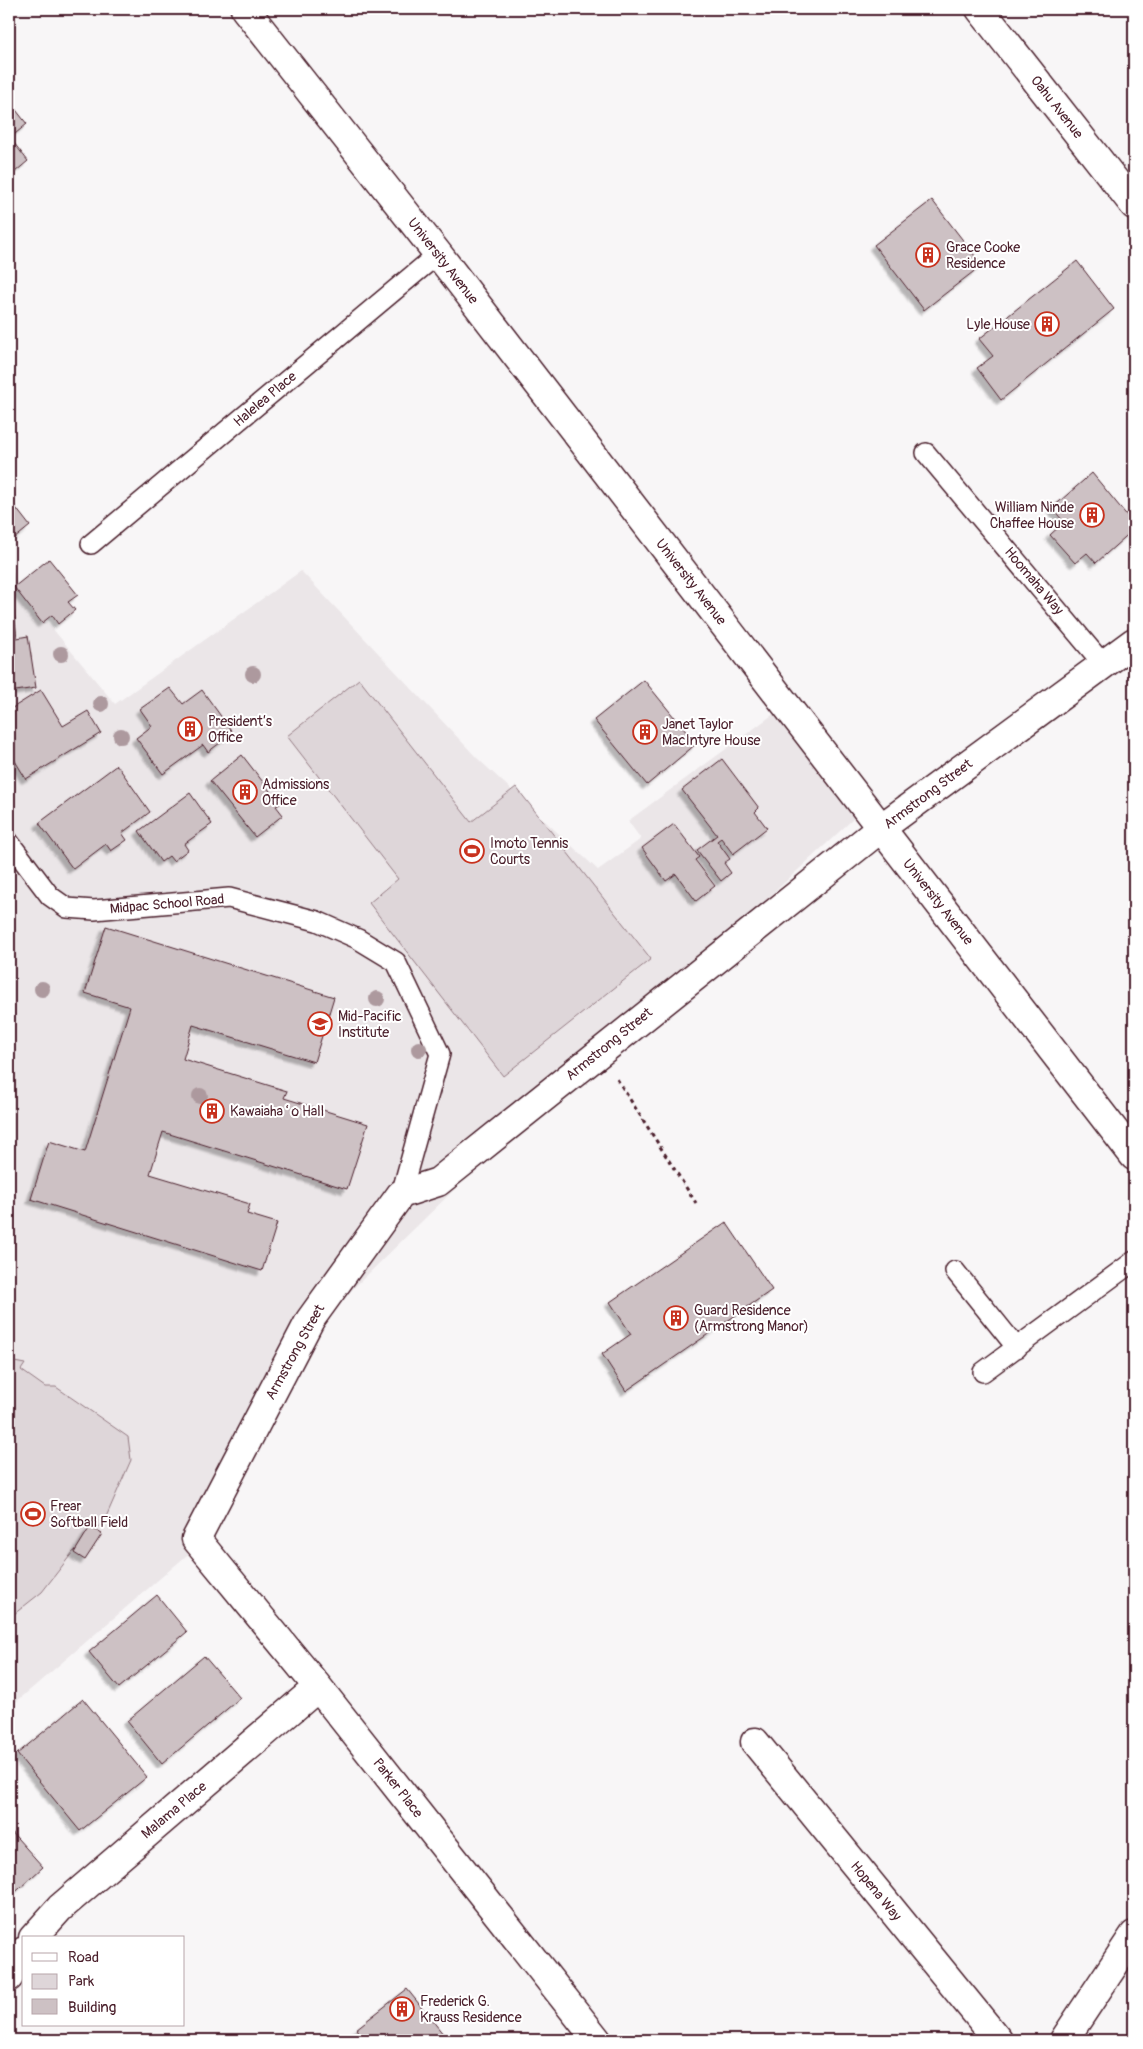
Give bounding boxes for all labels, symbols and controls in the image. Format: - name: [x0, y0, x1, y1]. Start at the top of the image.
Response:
- street label: Oahu Avenue: [1027, 72, 1087, 142]
- street label: University Avenue: [404, 214, 482, 308]
- place label: Grace Cooke Residence: [946, 239, 1020, 272]
- building icon: Grace Cooke Residence: [915, 242, 941, 268]
- building icon: Lyle House: [1034, 311, 1060, 337]
- place label: Lyle House: [966, 316, 1030, 333]
- street label: Halelea Place: [230, 368, 300, 430]
- place label: William Ninde Chaffee House: [990, 499, 1074, 532]
- building icon: William Ninde Chaffee House: [1079, 502, 1105, 528]
- street label: University Avenue: [652, 535, 730, 629]
- street label: Hoomaha Way: [1001, 544, 1067, 618]
- place label: President’s Office: [208, 713, 273, 746]
- building icon: President’s Office: [177, 716, 203, 742]
- place label: Janet Taylor MacIntyre House: [662, 716, 760, 749]
- building icon: Janet Taylor MacIntyre House: [632, 719, 658, 745]
- street label: Armstrong Street: [880, 755, 976, 833]
- place label: Admissions Office: [262, 776, 330, 809]
- building icon: Admissions Office: [232, 779, 258, 805]
- place label: Imoto Tennis Courts: [490, 835, 569, 868]
- sports icon: Imoto Tennis Courts: [459, 838, 485, 864]
- street label: University Avenue: [899, 855, 977, 949]
- street label: Midpac School Road: [109, 891, 225, 917]
- street label: Armstrong Street: [562, 1004, 656, 1084]
- place label: Mid-Pacific Institute: [338, 1008, 402, 1041]
- school or university icon: Mid-Pacific Institute: [307, 1011, 333, 1037]
- building icon: Kawaiahaʻo Hall: [199, 1098, 225, 1124]
- place label: Kawaiahaʻo Hall: [230, 1103, 324, 1120]
- street label: Armstrong Street: [262, 1301, 328, 1403]
- place label: Guard Residence (Armstrong Manor): [694, 1302, 809, 1335]
- building icon: Guard Residence (Armstrong Manor): [663, 1305, 689, 1331]
- place label: Frear Softball Field: [50, 1498, 128, 1531]
- sports icon: Frear Softball Field: [20, 1501, 46, 1527]
- street label: Parker Place: [369, 1755, 427, 1821]
- street label: Malama Place: [138, 1778, 210, 1842]
- street label: Hopena Way: [847, 1858, 905, 1924]
- legend: [22, 1936, 185, 2026]
- text: Road: [68, 1948, 99, 1967]
- text: Park: [68, 1972, 95, 1991]
- place label: Frederick G. Krauss Residence: [420, 1993, 522, 2026]
- building icon: Frederick G. Krauss Residence: [389, 1996, 415, 2022]
- text: Building: [68, 1998, 116, 2017]

